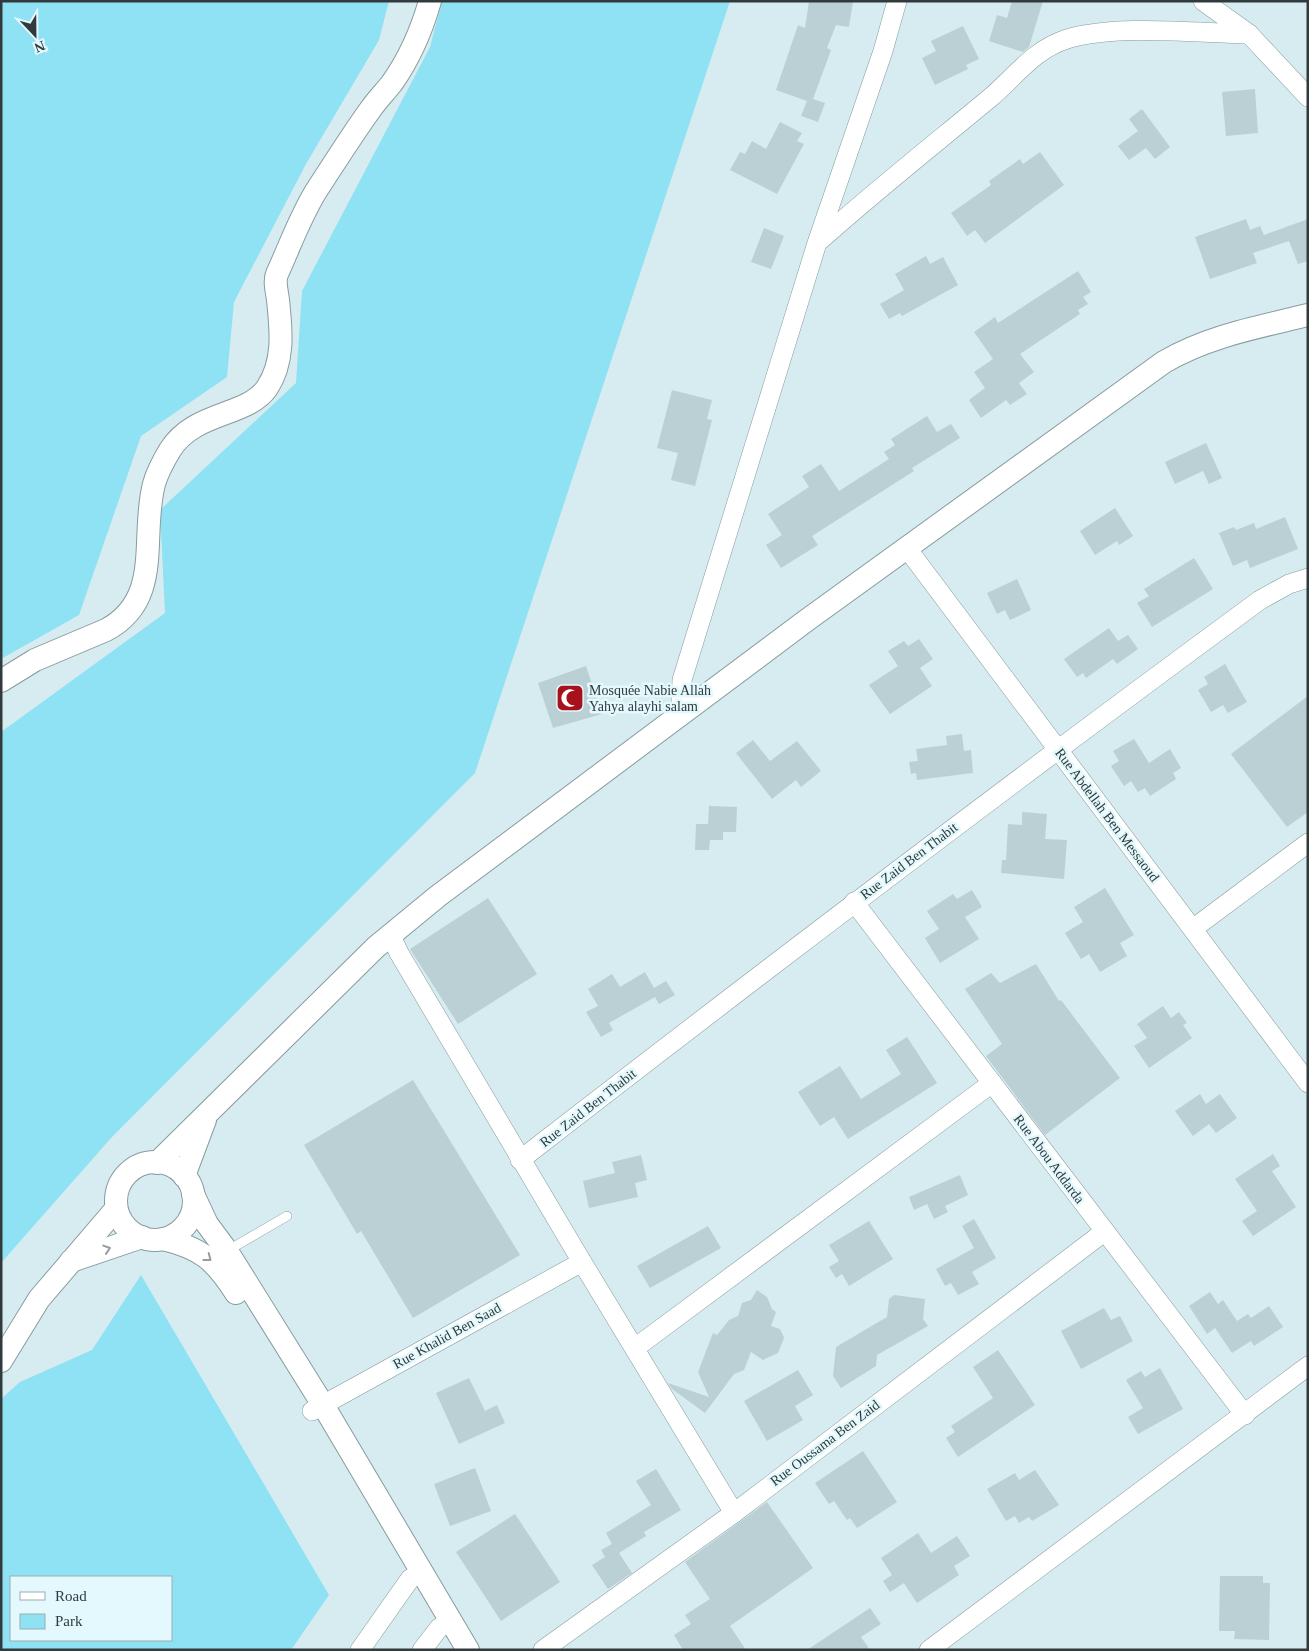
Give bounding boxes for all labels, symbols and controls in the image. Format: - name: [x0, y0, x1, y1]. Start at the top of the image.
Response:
- north arrow: [10, 10, 60, 60]
- text: N: [32, 38, 47, 55]
- mosque icon: Mosquée Nabie Allah Yahya alayhi salam: [555, 683, 585, 713]
- place label: Mosquée Nabie Allah Yahya alayhi salam: [589, 683, 711, 714]
- street label: Rue Abdellah Ben Messaoud: [1052, 745, 1162, 885]
- street label: Rue Zaid Ben Thabit: [858, 820, 961, 902]
- street label: Rue Zaid Ben Thabit: [537, 1066, 639, 1150]
- street label: Rue Abou Addarda: [1011, 1112, 1088, 1207]
- one-way arrow: [102, 1245, 110, 1255]
- one-way arrow: [202, 1252, 211, 1261]
- street label: Rue Khalid Ben Saad: [390, 1300, 504, 1372]
- street label: Rue Oussama Ben Zaid: [768, 1397, 882, 1489]
- legend: [10, 1576, 172, 1641]
- text: Road: [55, 1588, 87, 1604]
- text: Park: [55, 1613, 83, 1629]

